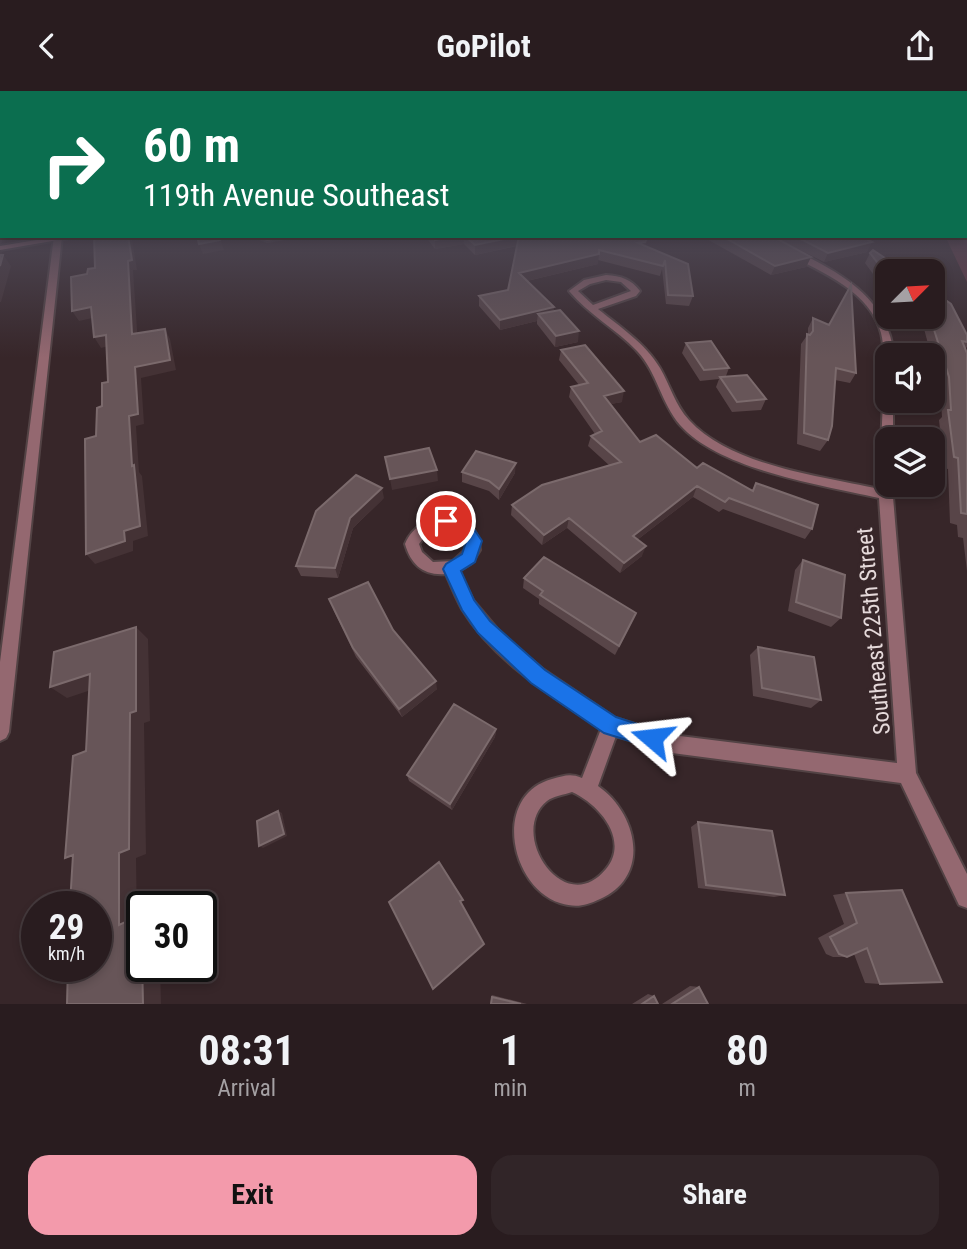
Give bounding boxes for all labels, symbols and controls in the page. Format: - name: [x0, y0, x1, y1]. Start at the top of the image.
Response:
- icon: back: [28, 27, 66, 65]
- text: GoPilot: [436, 27, 531, 65]
- icon: share: [901, 27, 939, 65]
- text: 60 m: [143, 117, 240, 174]
- icon: right: [28, 119, 119, 210]
- text: 119th Avenue Southeast: [143, 176, 450, 214]
- north arrow: [875, 259, 945, 329]
- map controls: [875, 259, 945, 497]
- button: sound: [875, 343, 945, 413]
- button: layers: [875, 427, 945, 497]
- pin: [416, 491, 476, 551]
- icon: arrive: [427, 502, 465, 540]
- street label: Southeast 225th Street: [851, 526, 896, 736]
- position arrow: [615, 701, 689, 775]
- speed limit sign: 30: [126, 891, 217, 982]
- text: 29: [49, 907, 84, 948]
- text: km/h: [48, 943, 85, 964]
- text: 08:31: [199, 1026, 295, 1075]
- text: 1: [500, 1026, 521, 1075]
- text: 80: [726, 1026, 768, 1075]
- text: Arrival: [218, 1075, 276, 1102]
- text: min: [494, 1075, 527, 1102]
- text: m: [738, 1075, 756, 1102]
- button: Exit: [28, 1155, 477, 1235]
- button: Share: [491, 1155, 939, 1235]

